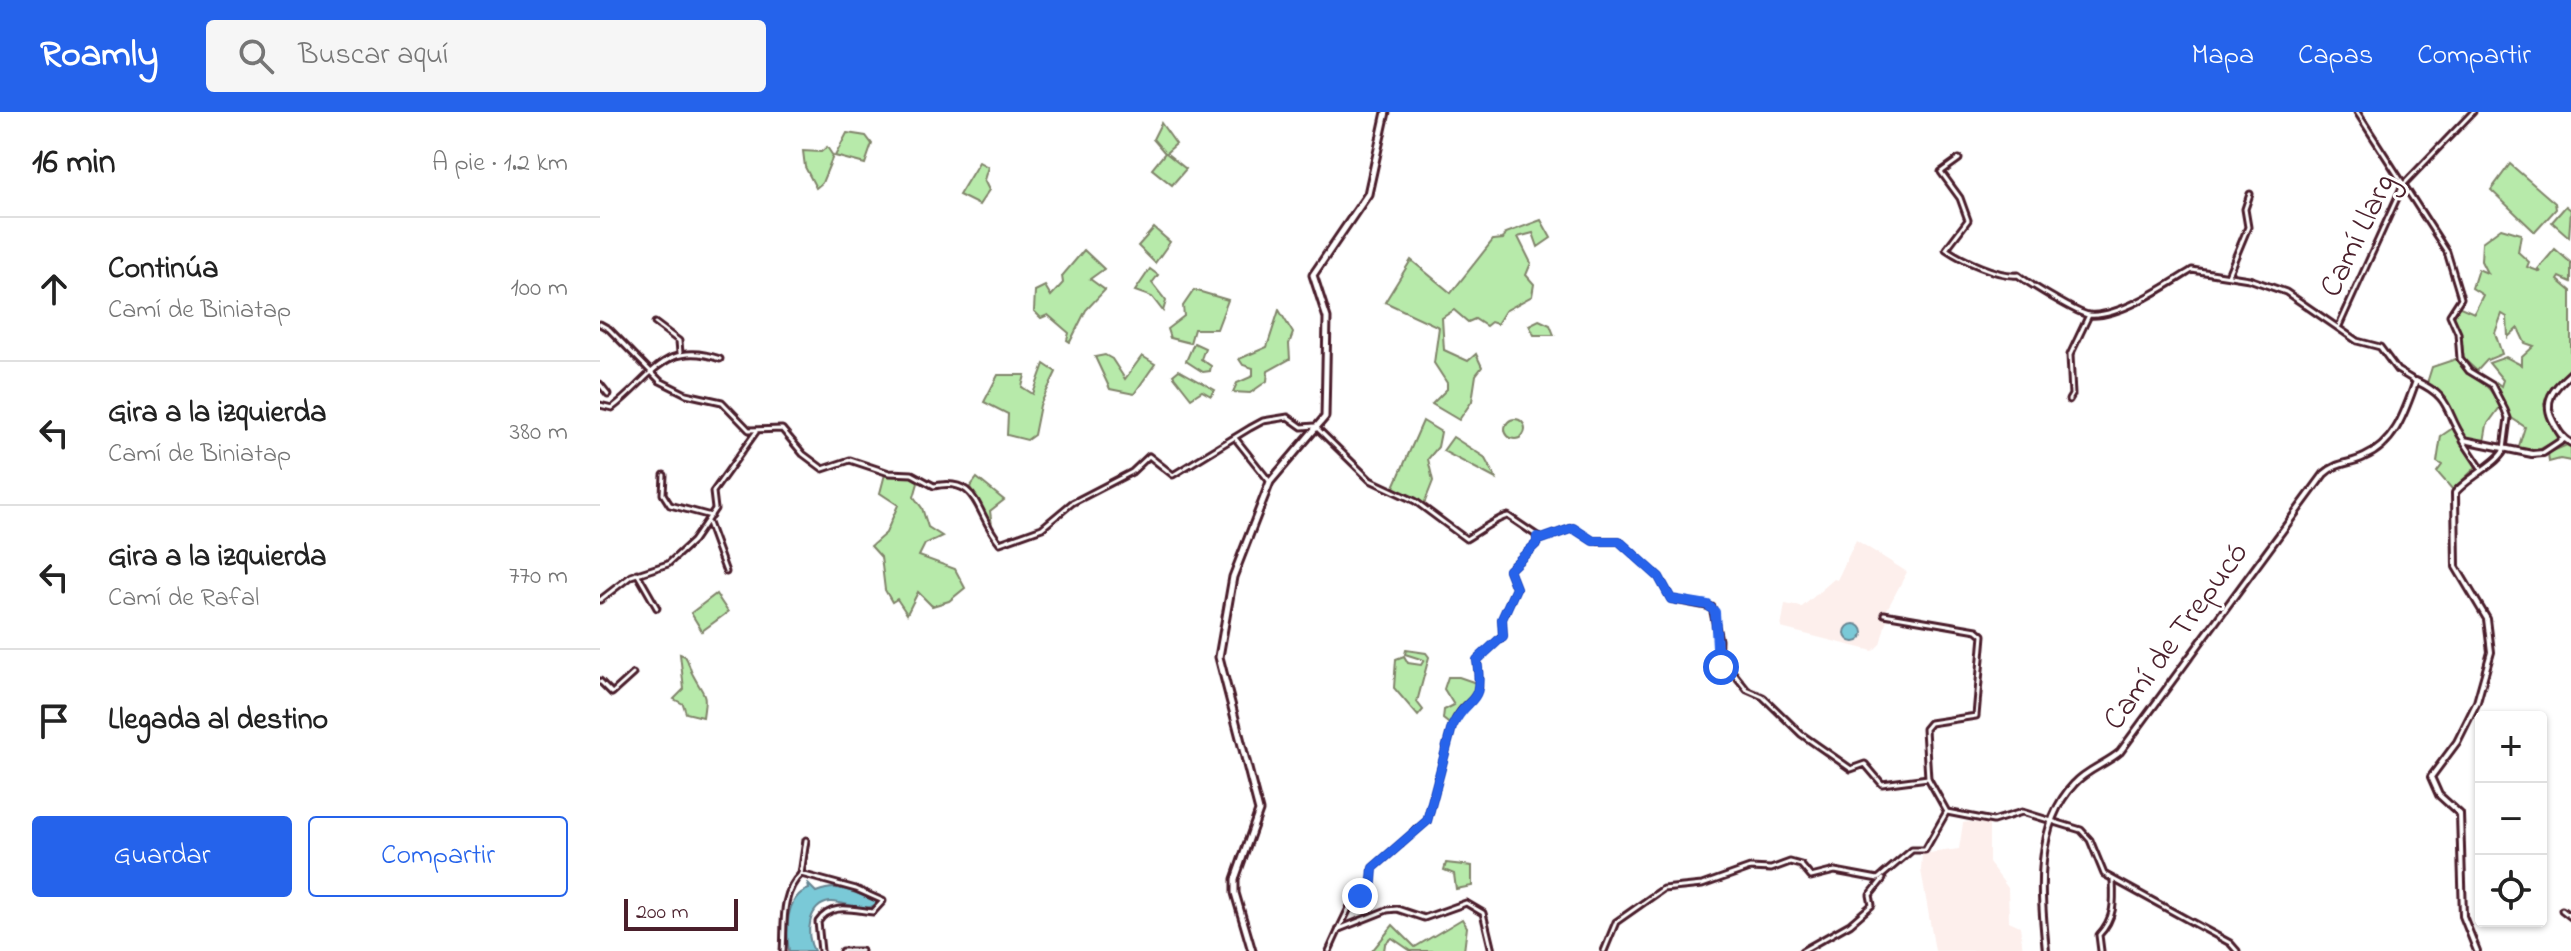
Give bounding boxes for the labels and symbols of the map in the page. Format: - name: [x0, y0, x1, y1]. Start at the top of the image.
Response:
- street label: Camí Llarg: [2309, 166, 2409, 306]
- street label: Camí de Trepucó: [2093, 533, 2261, 741]
- route start: [1703, 649, 1739, 685]
- route end: [1342, 878, 1378, 914]
- scale bar: [624, 895, 738, 931]

